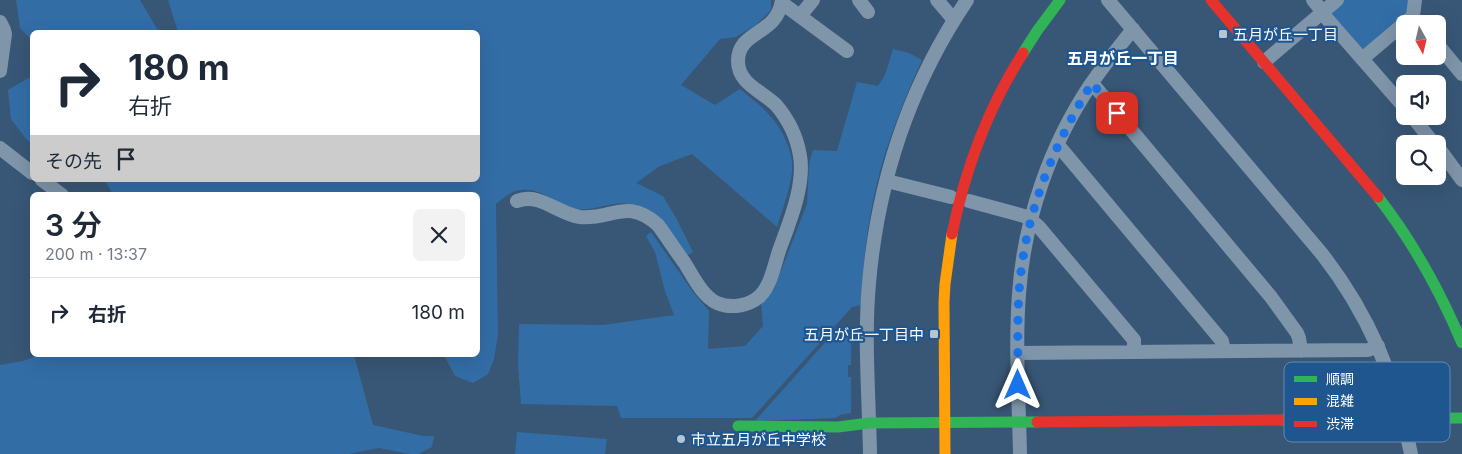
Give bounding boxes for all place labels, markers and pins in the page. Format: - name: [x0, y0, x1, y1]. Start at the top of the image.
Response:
- place label: 五月が丘一丁目: [1233, 25, 1338, 44]
- marker: 五月が丘一丁目: [1217, 28, 1229, 40]
- pin: [1096, 92, 1138, 134]
- place label: 五月が丘一丁目中: [804, 325, 924, 344]
- marker: 五月が丘一丁目中: [928, 328, 940, 340]
- place label: 市立五月が丘中学校: [691, 430, 826, 449]
- marker: 市立五月が丘中学校: [675, 433, 687, 445]

